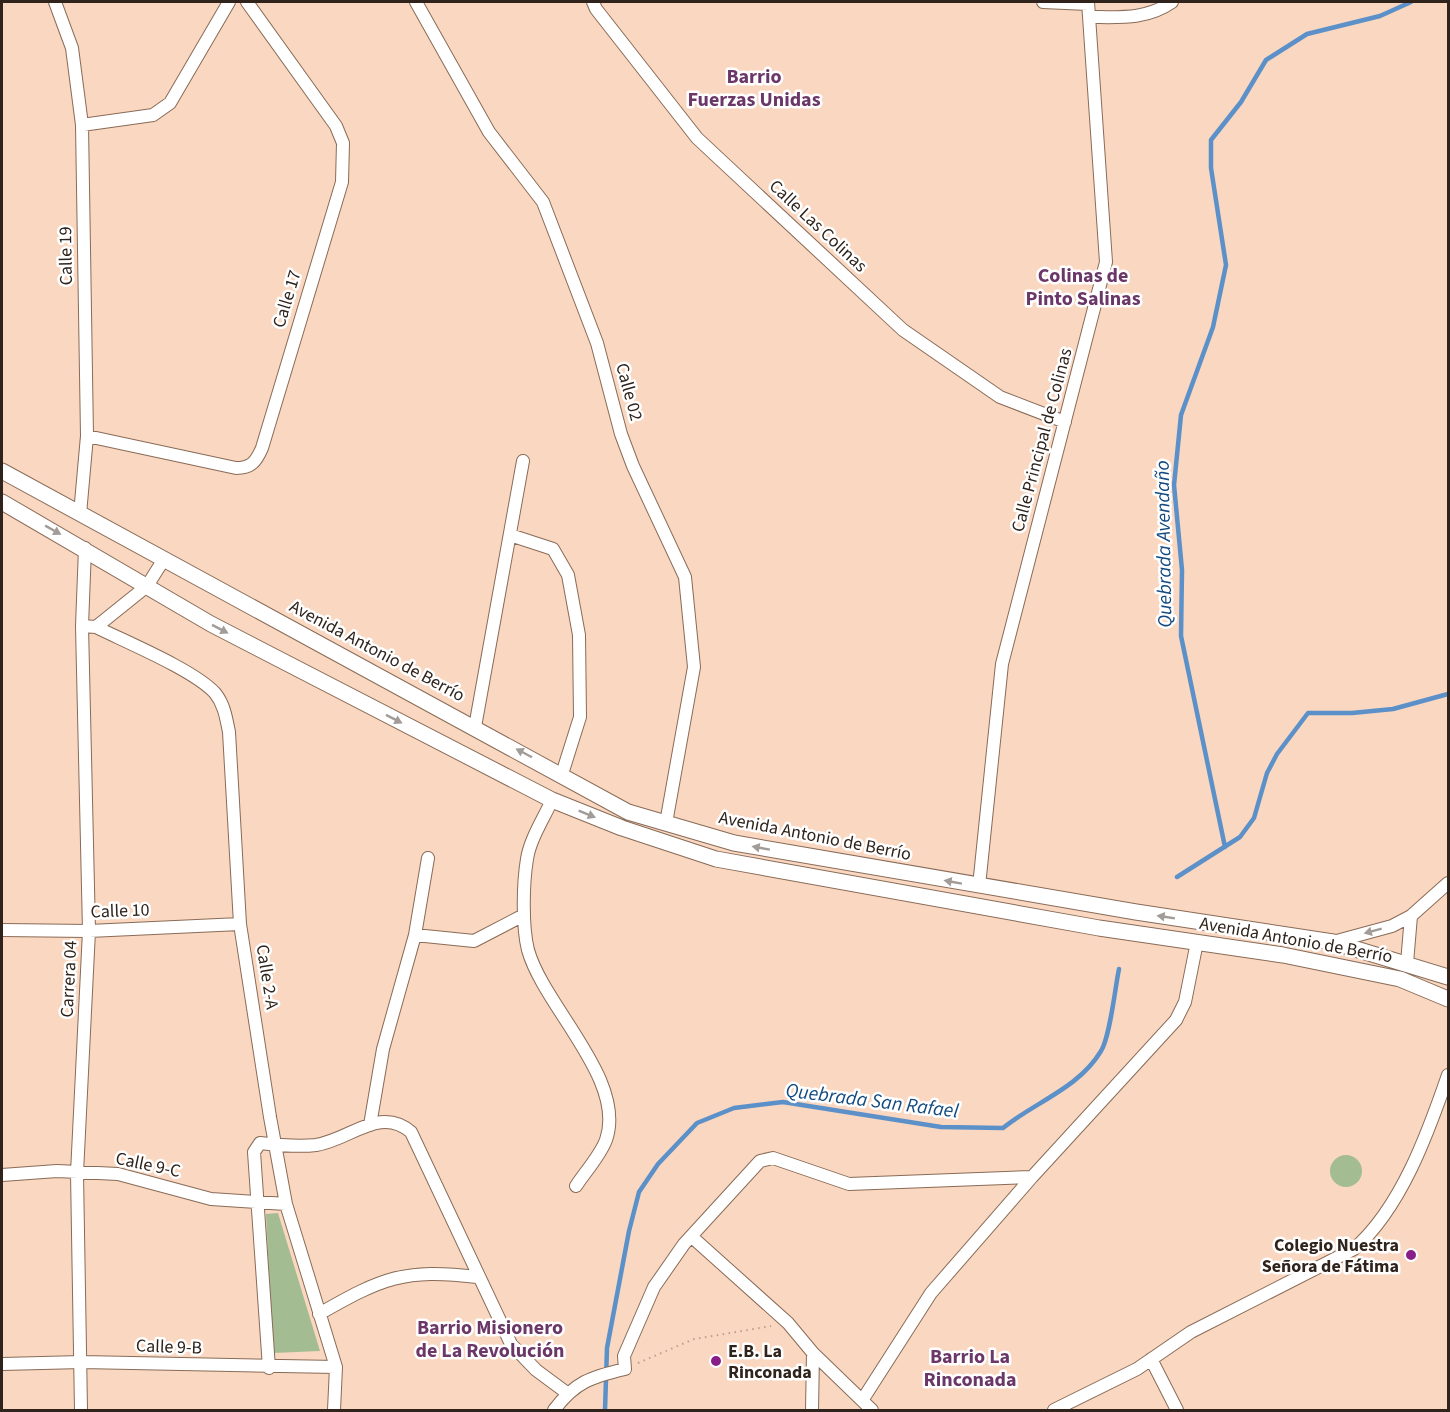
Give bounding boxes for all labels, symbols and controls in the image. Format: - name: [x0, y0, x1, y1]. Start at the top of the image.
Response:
- district label: Barrio Fuerzas Unidas: [687, 63, 821, 114]
- street label: Calle Las Colinas: [764, 174, 872, 278]
- street label: Calle 19: [53, 226, 79, 286]
- district label: Colinas de Pinto Salinas: [1025, 262, 1141, 313]
- street label: Calle 17: [266, 267, 308, 331]
- street label: Calle Principal de Colinas: [1005, 345, 1079, 535]
- street label: Calle 02: [609, 360, 649, 424]
- water label: Quebrada Avendaño: [1149, 460, 1179, 628]
- one-way arrow: [44, 525, 61, 535]
- street label: Avenida Antonio de Berrío: [285, 594, 469, 708]
- one-way arrow: [212, 624, 229, 634]
- one-way arrow: [385, 713, 403, 723]
- one-way arrow: [515, 748, 532, 757]
- street label: Avenida Antonio de Berrío: [717, 805, 913, 867]
- one-way arrow: [579, 809, 597, 819]
- one-way arrow: [751, 843, 770, 852]
- one-way arrow: [943, 877, 962, 886]
- street label: Calle 10: [90, 897, 150, 925]
- street label: Avenida Antonio de Berrío: [1198, 911, 1394, 969]
- one-way arrow: [1157, 912, 1176, 921]
- one-way arrow: [1364, 927, 1382, 936]
- street label: Carrera 04: [55, 940, 83, 1018]
- street label: Calle 2-A: [250, 943, 284, 1011]
- water label: Quebrada San Rafael: [784, 1077, 960, 1125]
- street label: Calle 9-C: [113, 1146, 183, 1184]
- place label: Colegio Nuestra Señora de Fátima: [1262, 1233, 1399, 1279]
- marker: Colegio Nuestra Señora de Fátima: [1404, 1248, 1418, 1262]
- district label: Barrio Misionero de La Revolución: [416, 1314, 564, 1365]
- street label: Calle 9-B: [135, 1333, 203, 1361]
- place label: E.B. La Rinconada: [728, 1339, 812, 1385]
- district label: Barrio La Rinconada: [923, 1343, 1017, 1394]
- marker: E.B. La Rinconada: [709, 1354, 723, 1368]

